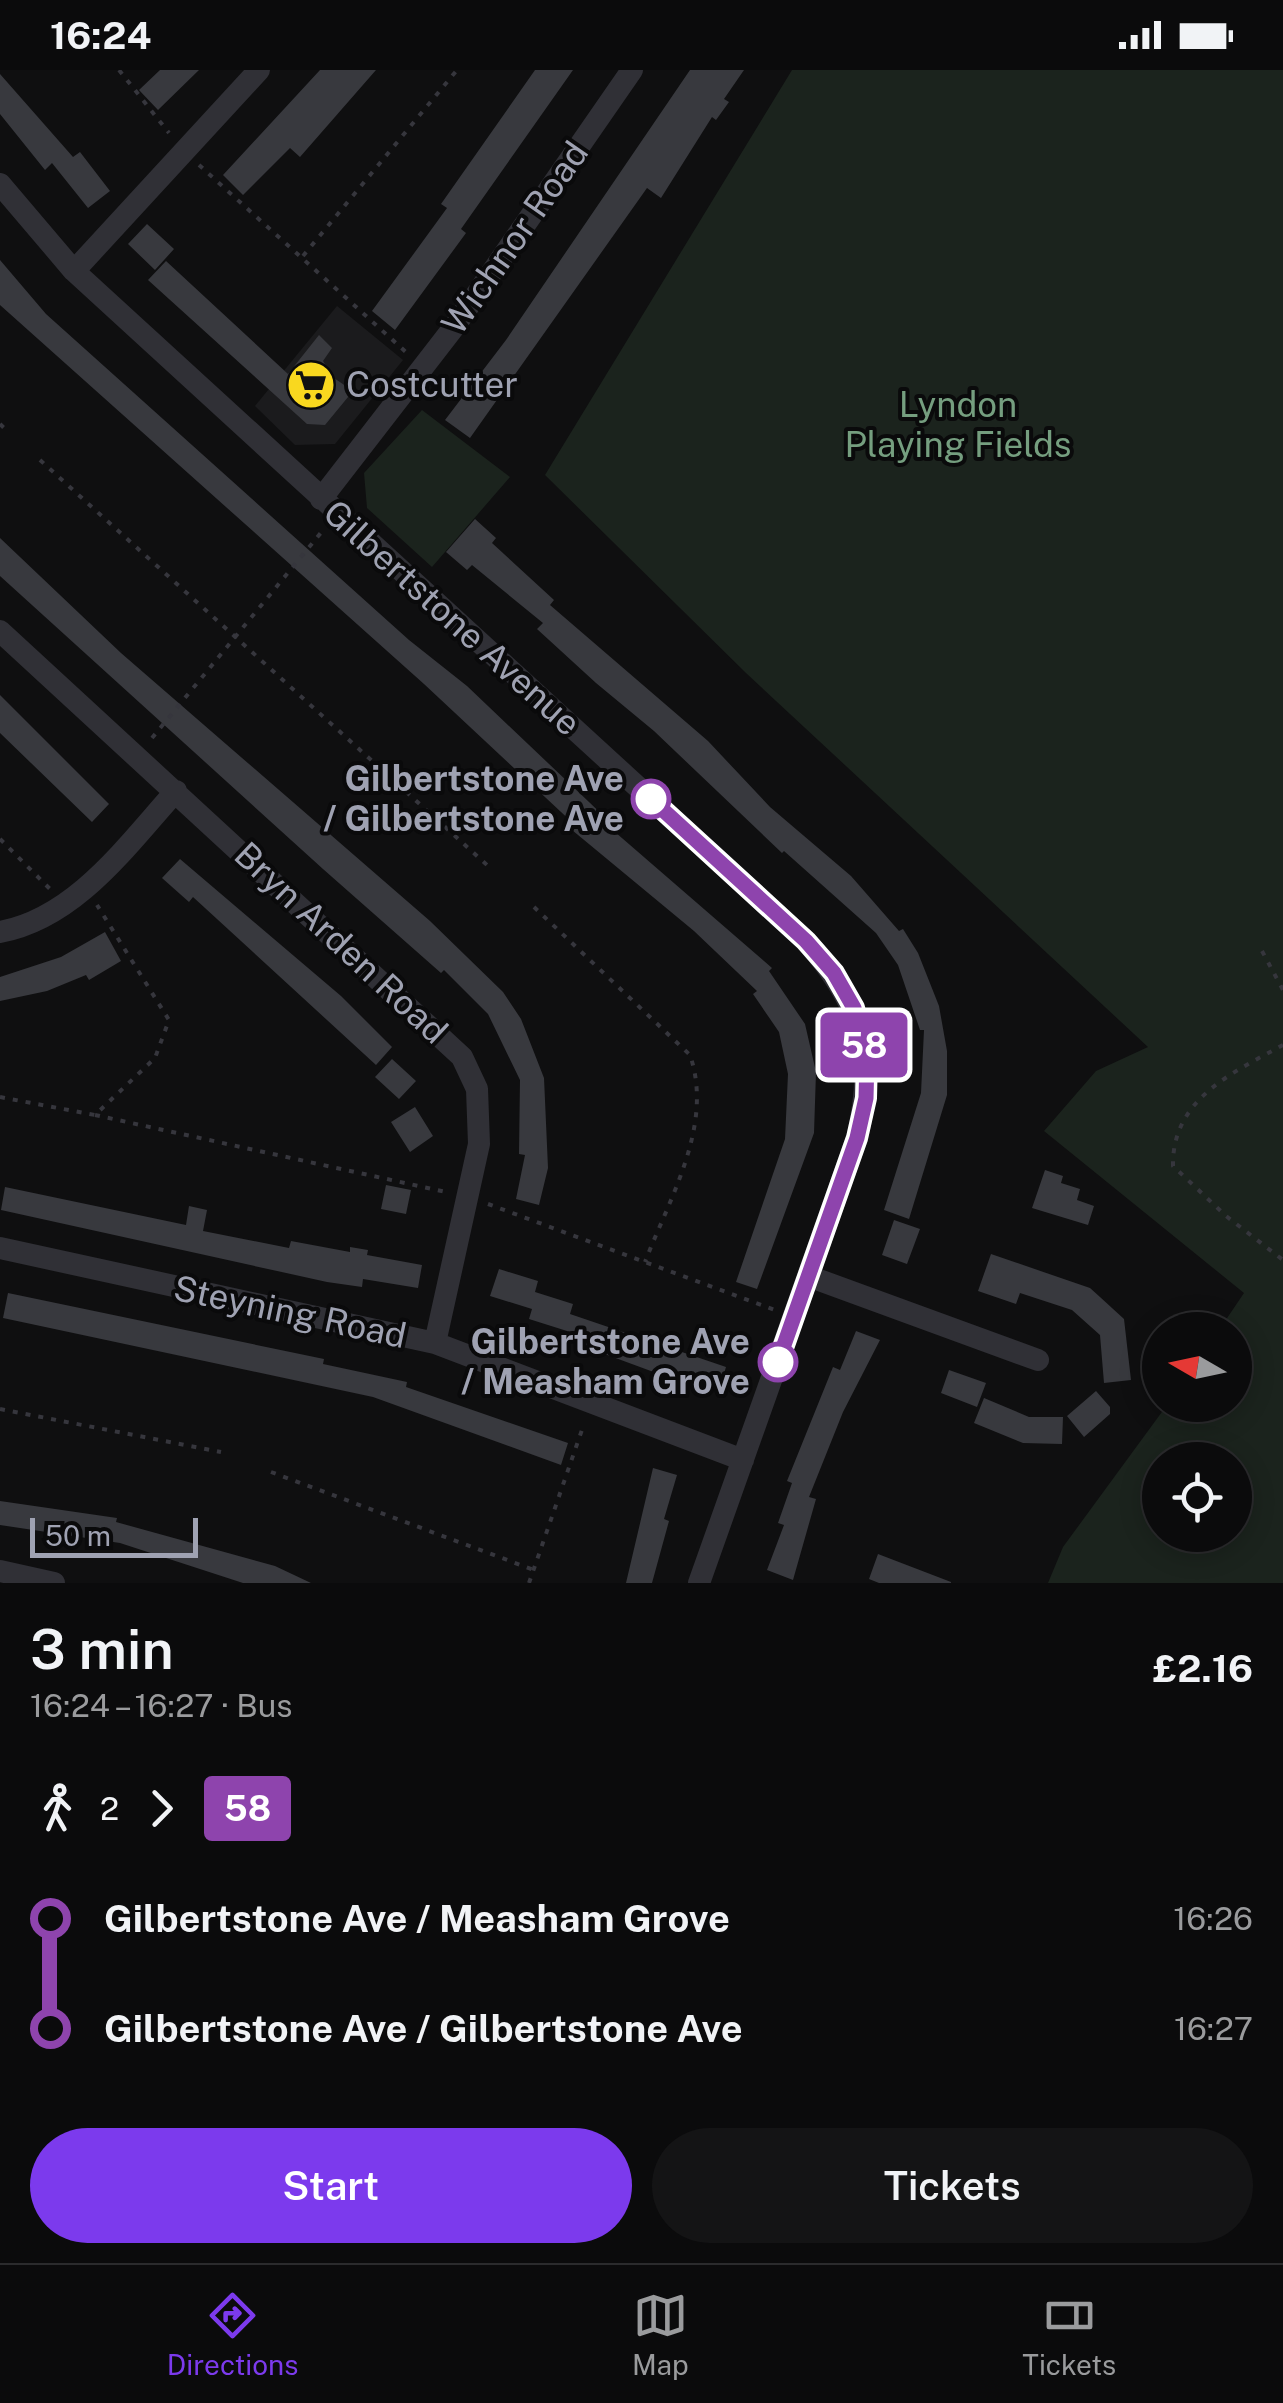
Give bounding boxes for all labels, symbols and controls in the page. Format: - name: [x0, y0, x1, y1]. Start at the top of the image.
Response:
- text: 16:24: [50, 13, 151, 58]
- street label: Wichnor Road: [433, 133, 596, 342]
- supermarket icon: Costcutter: [285, 359, 337, 411]
- place label: Costcutter: [346, 364, 518, 405]
- park label: Lyndon Playing Fields: [844, 384, 1072, 465]
- street label: Gilbertstone Avenue: [316, 492, 589, 744]
- place label: Gilbertstone Ave / Gilbertstone Ave: [323, 758, 624, 839]
- marker: Gilbertstone Ave / Gilbertstone Ave: [632, 780, 670, 818]
- street label: Bryn Arden Road: [227, 834, 456, 1052]
- line badge: 58: [819, 1012, 909, 1078]
- text: 58: [840, 1025, 888, 1066]
- street label: Steyning Road: [170, 1267, 410, 1356]
- north arrow: [1142, 1312, 1252, 1422]
- map controls: [1142, 1312, 1252, 1552]
- place label: Gilbertstone Ave / Measham Grove: [461, 1321, 750, 1402]
- marker: Gilbertstone Ave / Measham Grove: [759, 1343, 797, 1381]
- button: locate: [1142, 1442, 1252, 1552]
- scale bar: [30, 1513, 198, 1558]
- text: 50 m: [45, 1519, 111, 1552]
- text: 3 min: [30, 1617, 174, 1681]
- text: £2.16: [1153, 1646, 1253, 1691]
- text: 16:24 – 16:27 · Bus: [30, 1687, 292, 1724]
- icon: walk: [30, 1781, 85, 1836]
- icon: forward: [134, 1781, 189, 1836]
- text: 58: [224, 1788, 271, 1829]
- text: 2: [100, 1790, 119, 1827]
- text: Gilbertstone Ave / Measham Grove: [104, 1896, 730, 1941]
- text: 16:26: [1173, 1900, 1253, 1937]
- text: Gilbertstone Ave / Gilbertstone Ave: [104, 2006, 743, 2051]
- text: 16:27: [1174, 2010, 1253, 2047]
- button: Start: [30, 2128, 632, 2243]
- button: Tickets: [652, 2128, 1253, 2243]
- tab: Directions: [167, 2288, 298, 2381]
- tab: Map: [632, 2288, 689, 2381]
- tab: Tickets: [1022, 2288, 1116, 2381]

